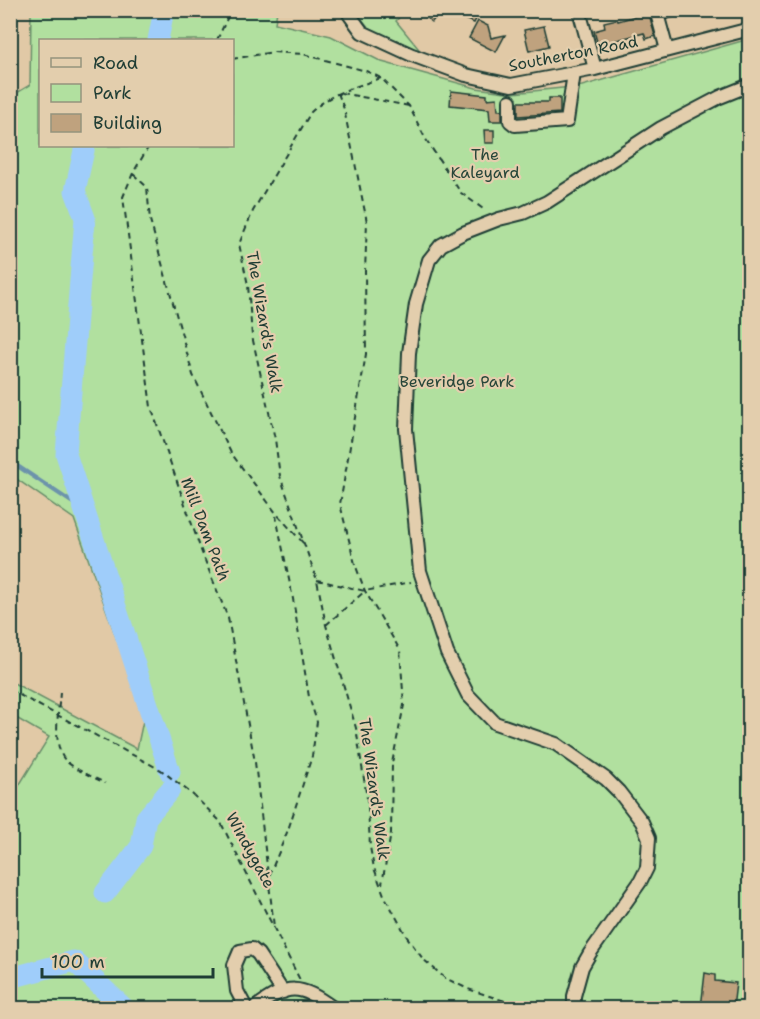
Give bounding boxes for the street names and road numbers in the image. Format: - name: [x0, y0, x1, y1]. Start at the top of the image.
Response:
- street label: Southerton Road: [507, 31, 640, 76]
- street label: The Wizard's Walk: [242, 250, 287, 395]
- street label: Mill Dam Path: [176, 474, 235, 584]
- street label: The Wizard's Walk: [354, 717, 395, 862]
- street label: Windygate: [221, 809, 280, 892]

